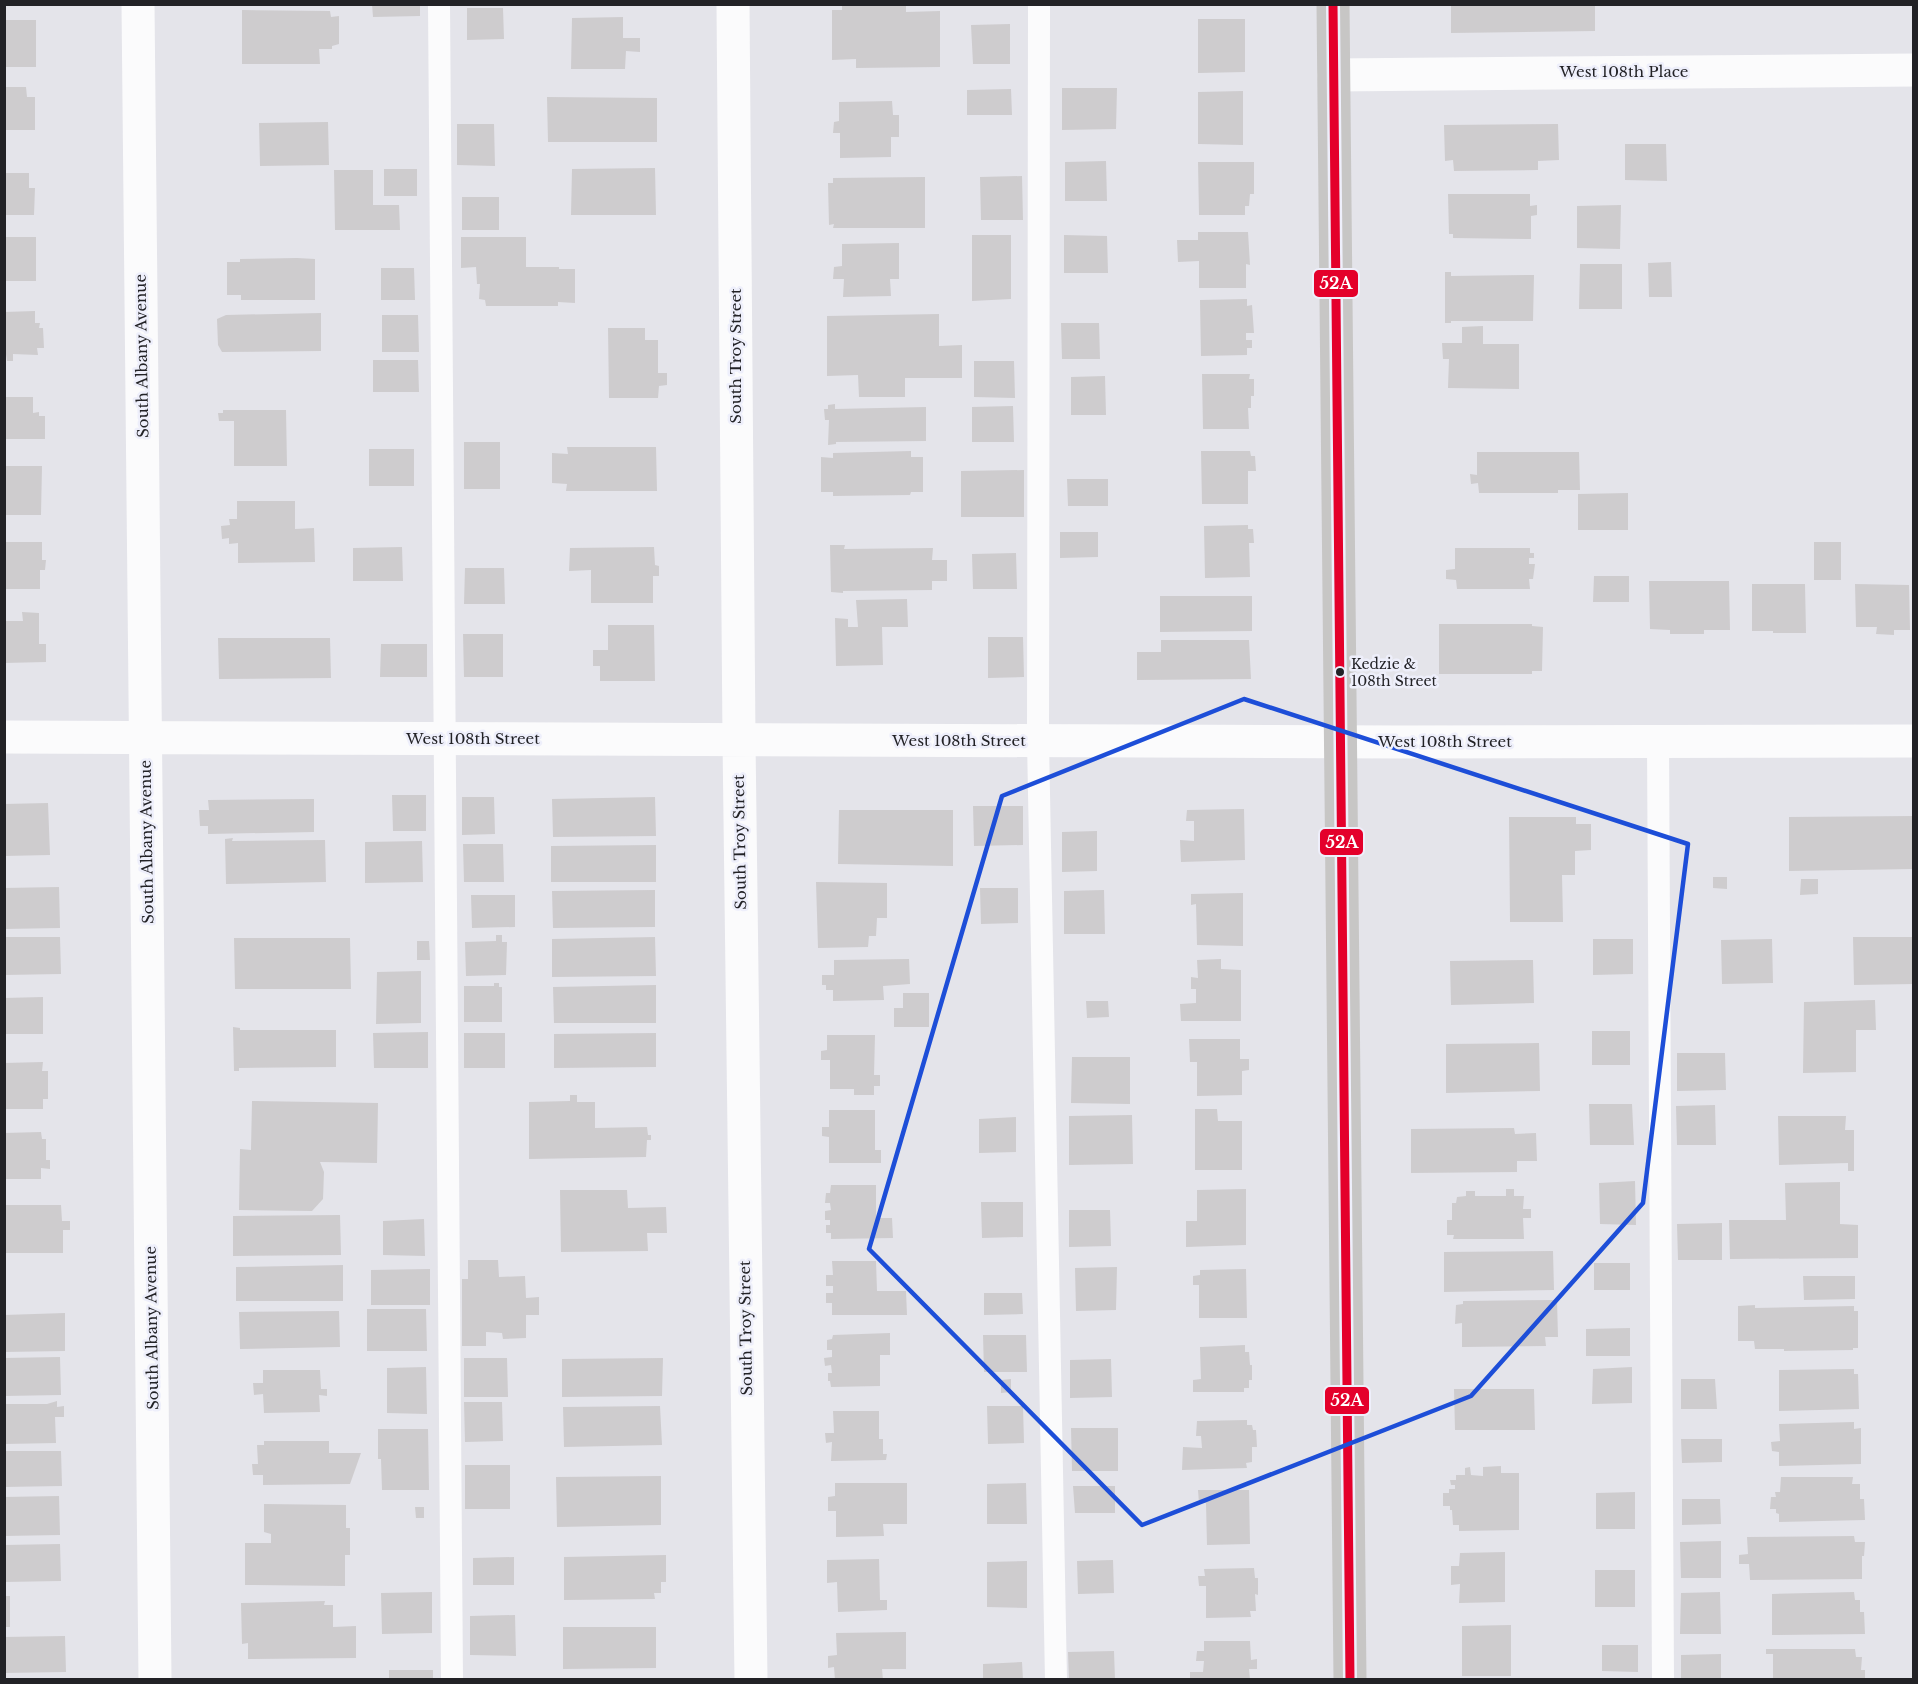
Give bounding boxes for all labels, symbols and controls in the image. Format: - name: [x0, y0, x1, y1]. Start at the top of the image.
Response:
- street label: West 108th Place: [1559, 62, 1688, 81]
- line badge: 52A: [1313, 269, 1359, 298]
- text: 52A: [1320, 273, 1353, 293]
- street label: South Albany Avenue: [131, 274, 152, 438]
- street label: South Troy Street: [726, 288, 745, 424]
- place label: Kedzie & 108th Street: [1351, 655, 1437, 690]
- marker: Kedzie & 108th Street: [1334, 666, 1346, 678]
- street label: West 108th Street: [405, 729, 540, 748]
- street label: West 108th Street: [891, 731, 1026, 750]
- street label: West 108th Street: [1377, 732, 1512, 751]
- street label: South Albany Avenue: [136, 760, 157, 924]
- street label: South Troy Street: [729, 774, 750, 910]
- line badge: 52A: [1319, 828, 1364, 856]
- text: 52A: [1326, 832, 1359, 852]
- street label: South Albany Avenue: [141, 1246, 162, 1410]
- street label: South Troy Street: [735, 1260, 756, 1396]
- line badge: 52A: [1324, 1386, 1370, 1415]
- text: 52A: [1331, 1390, 1364, 1410]

